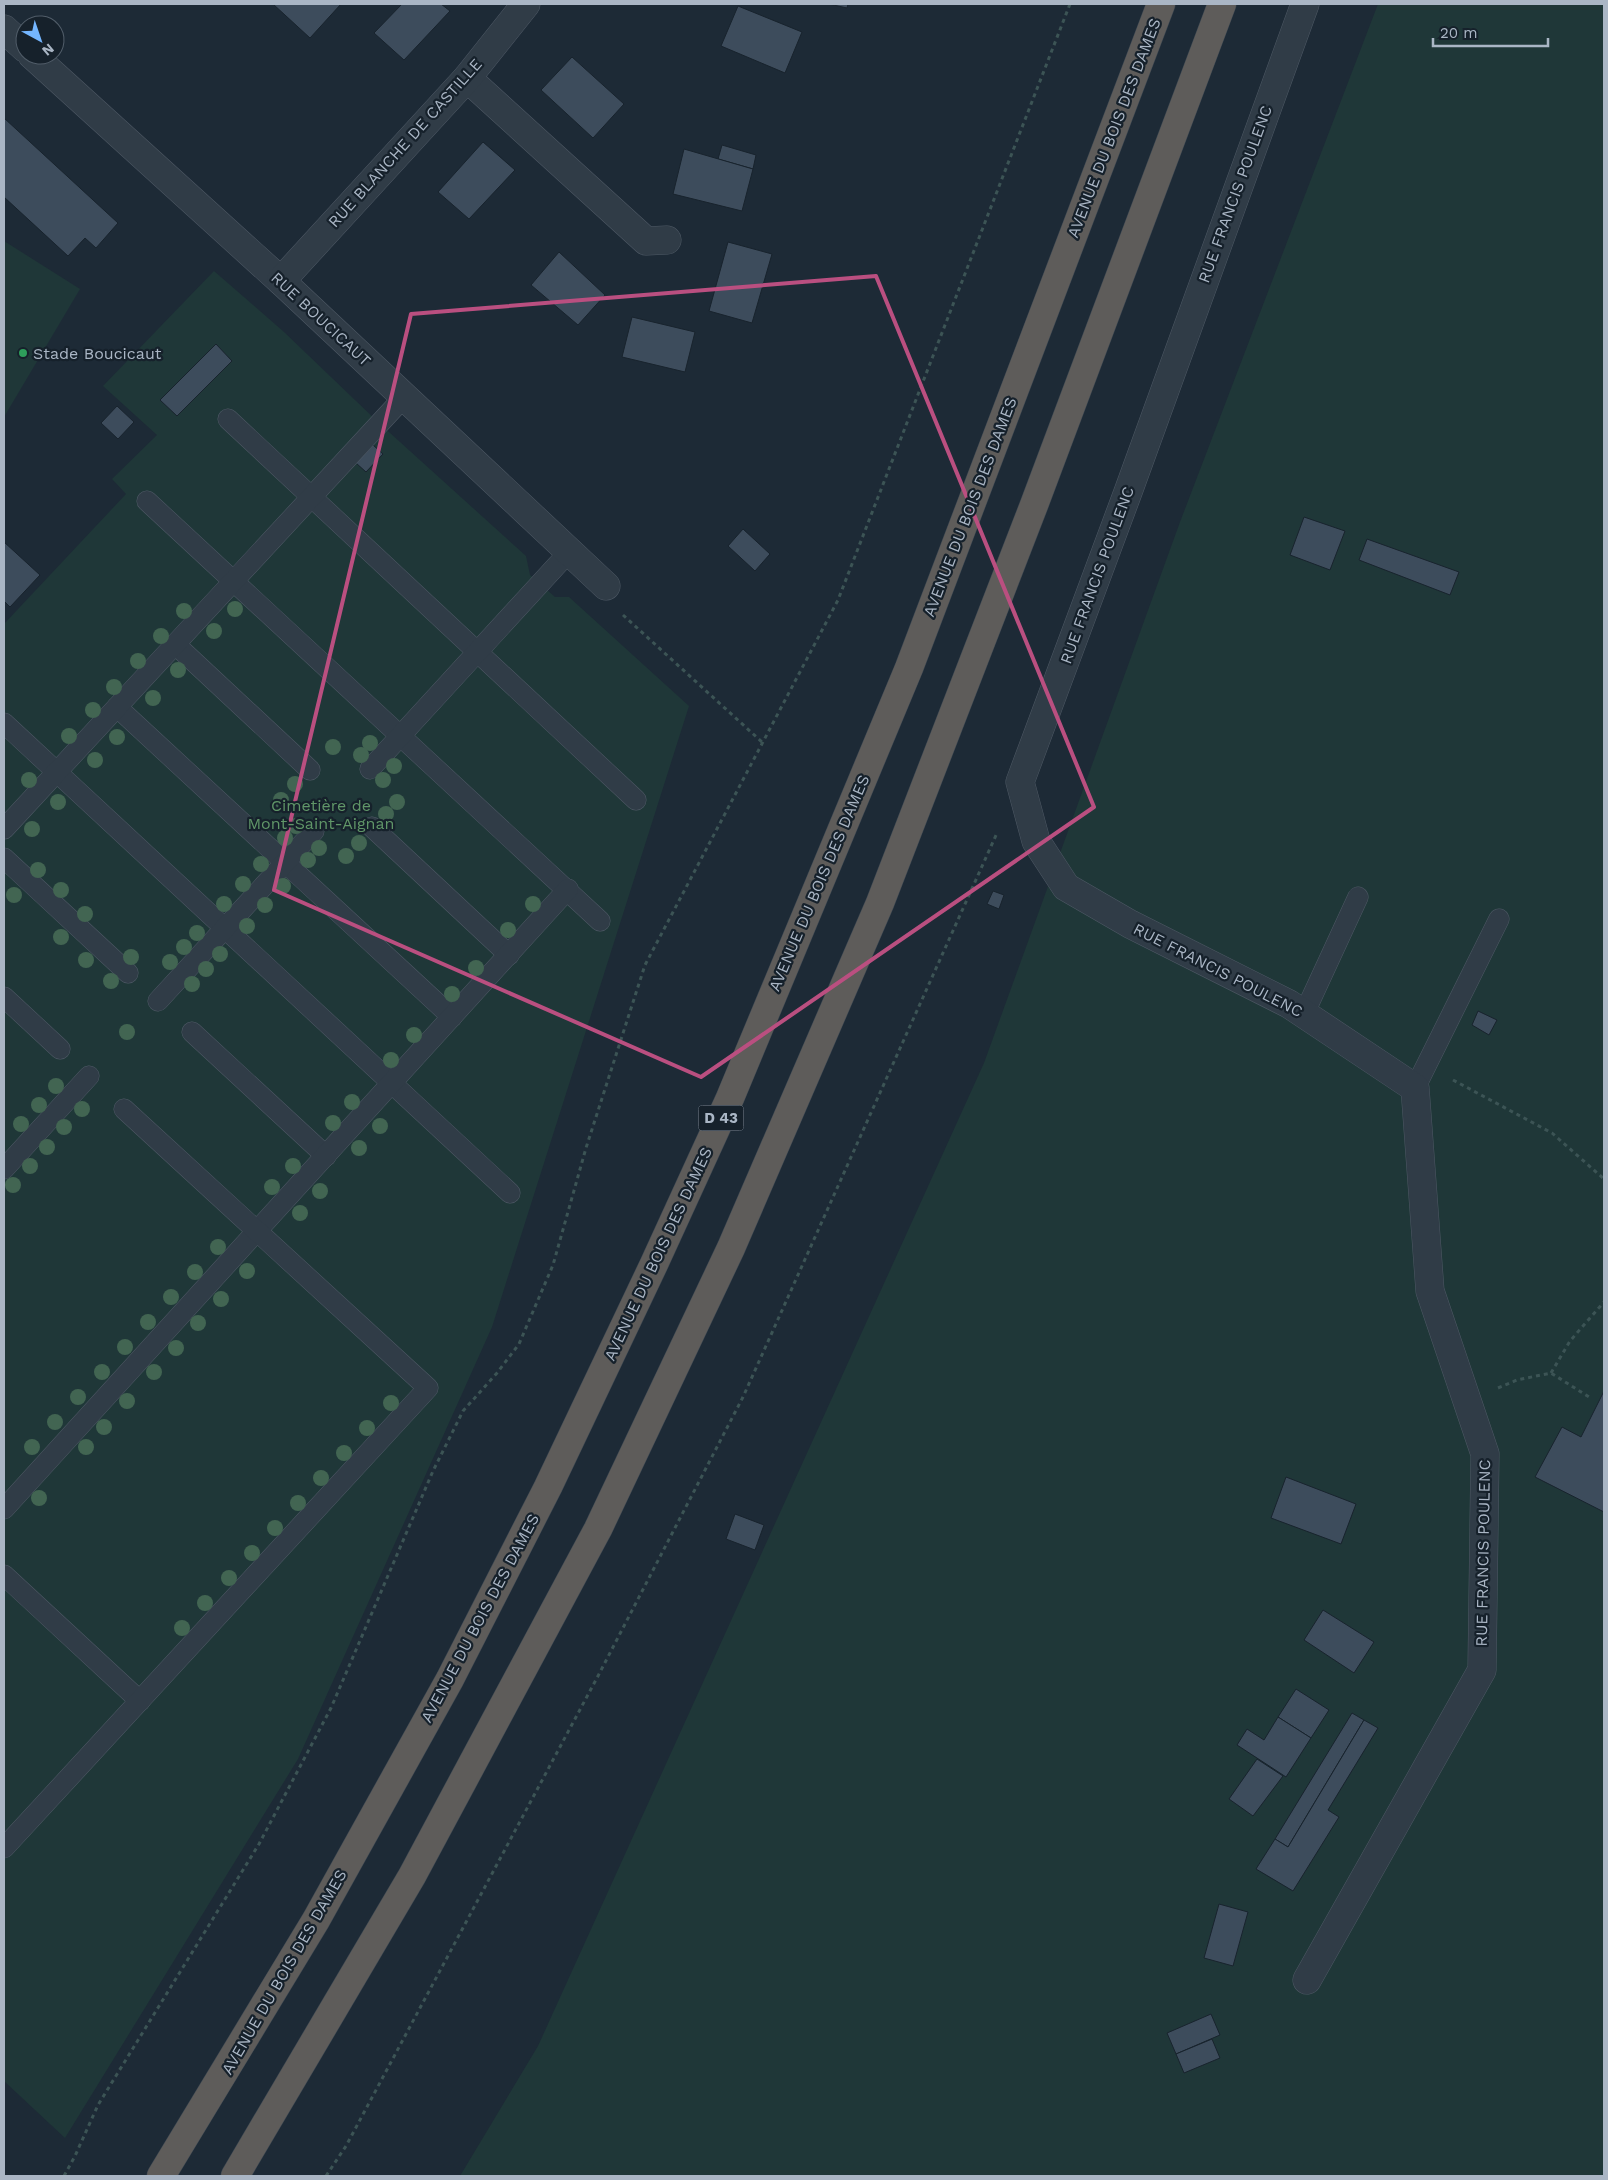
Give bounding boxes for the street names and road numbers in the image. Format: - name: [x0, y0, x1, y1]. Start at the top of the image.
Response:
- street label: AVENUE DU BOIS DES DAMES: [1063, 16, 1165, 240]
- street label: RUE BLANCHE DE CASTILLE: [324, 55, 486, 231]
- street label: RUE FRANCIS POULENC: [1194, 103, 1276, 285]
- street label: RUE BOUCICAUT: [267, 268, 375, 370]
- street label: AVENUE DU BOIS DES DAMES: [919, 395, 1021, 619]
- street label: RUE FRANCIS POULENC: [1056, 484, 1138, 666]
- street label: AVENUE DU BOIS DES DAMES: [765, 772, 873, 994]
- street label: RUE FRANCIS POULENC: [1130, 919, 1306, 1021]
- road number: D 43: [698, 1106, 744, 1130]
- street label: AVENUE DU BOIS DES DAMES: [600, 1144, 716, 1364]
- street label: RUE FRANCIS POULENC: [1472, 1459, 1494, 1647]
- street label: AVENUE DU BOIS DES DAMES: [417, 1510, 543, 1726]
- street label: AVENUE DU BOIS DES DAMES: [217, 1866, 351, 2078]

